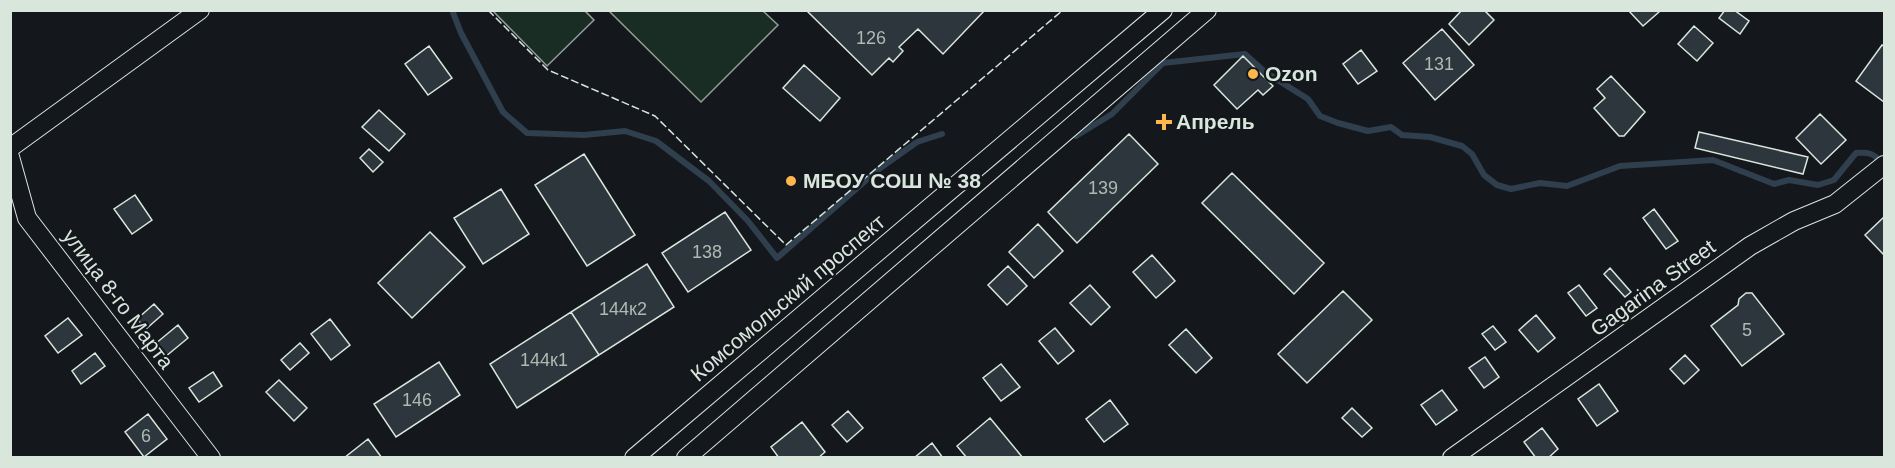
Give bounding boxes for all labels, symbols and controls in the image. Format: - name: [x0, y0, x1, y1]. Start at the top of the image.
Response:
- house number: 126: [856, 28, 886, 48]
- house number: 131: [1424, 54, 1454, 74]
- place label: Ozon: [1265, 62, 1318, 85]
- marker: Ozon: [1246, 67, 1260, 81]
- place label: Апрель: [1176, 110, 1255, 133]
- marker: Апрель: [1157, 115, 1171, 129]
- place label: МБОУ СОШ № 38: [803, 169, 981, 192]
- marker: МБОУ СОШ № 38: [784, 174, 798, 188]
- house number: 139: [1088, 178, 1118, 198]
- street label: Комсомольский проспект: [686, 210, 890, 385]
- street label: улица 8-го Марта: [58, 224, 179, 373]
- street label: Gagarina Street: [1586, 235, 1720, 340]
- house number: 138: [692, 242, 722, 262]
- house number: 144к2: [599, 299, 647, 319]
- house number: 5: [1742, 320, 1752, 340]
- house number: 144к1: [520, 350, 568, 370]
- house number: 146: [402, 390, 432, 410]
- house number: 6: [141, 426, 151, 446]

